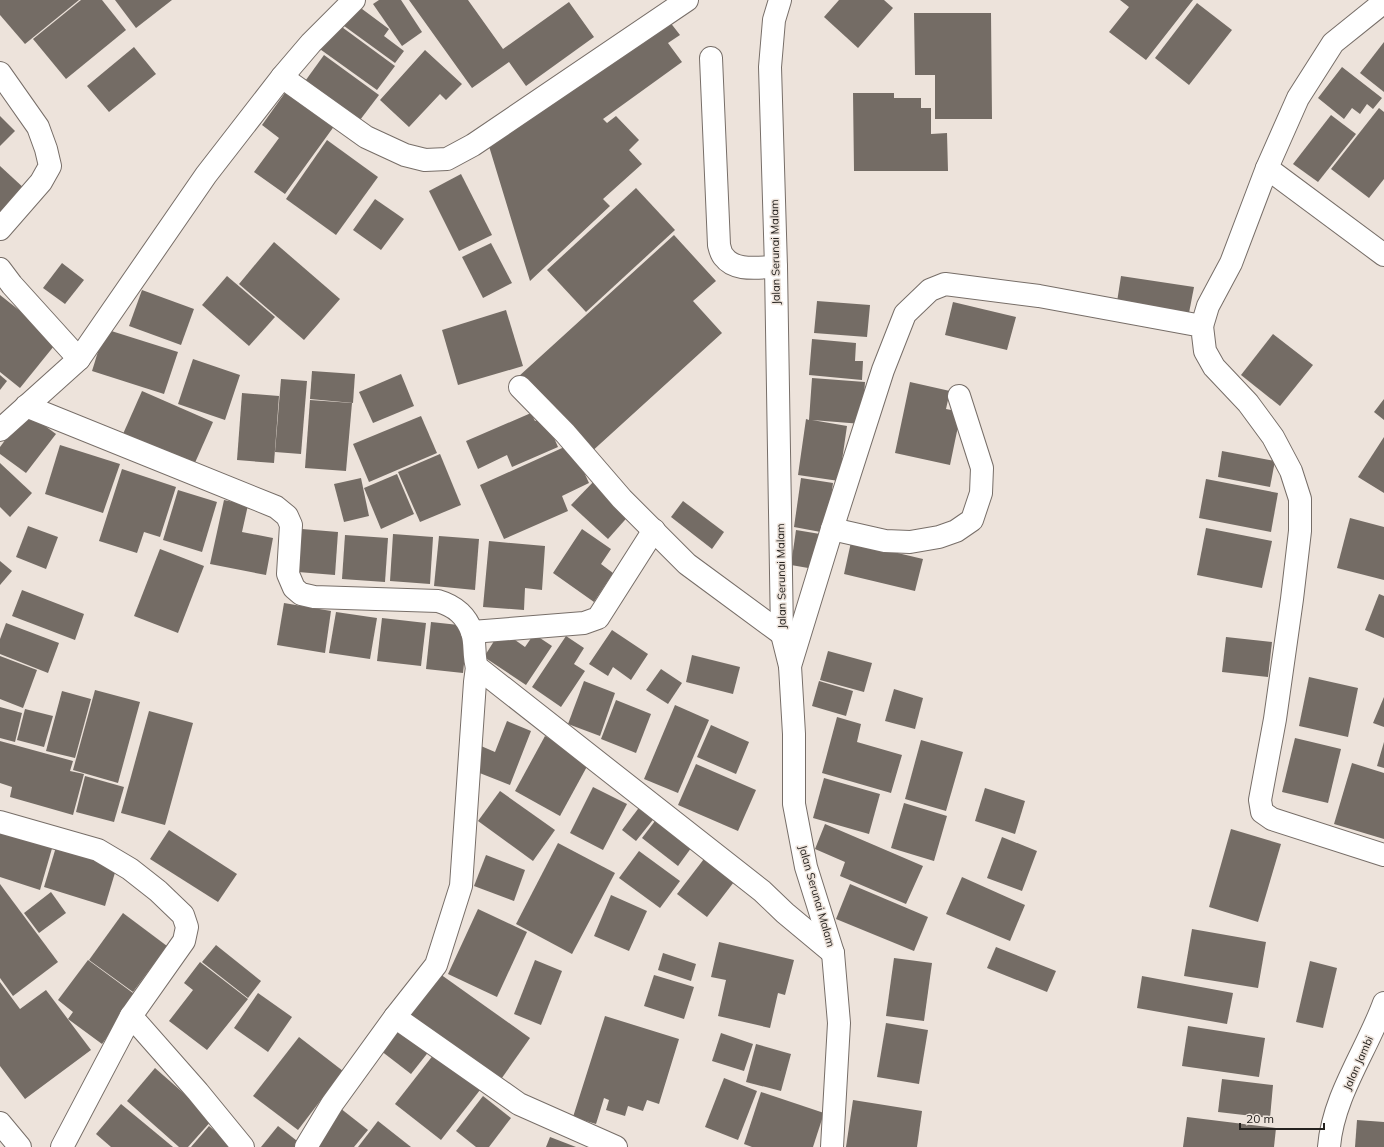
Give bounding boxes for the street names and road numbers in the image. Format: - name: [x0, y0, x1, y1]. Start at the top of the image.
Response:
- street label: Jalan Serunai Malam: [767, 199, 783, 305]
- street label: Jalan Serunai Malam: [773, 523, 789, 629]
- street label: Jalan Serunai Malam: [796, 843, 838, 949]
- street label: Jalan Jambi: [1340, 1034, 1376, 1092]

